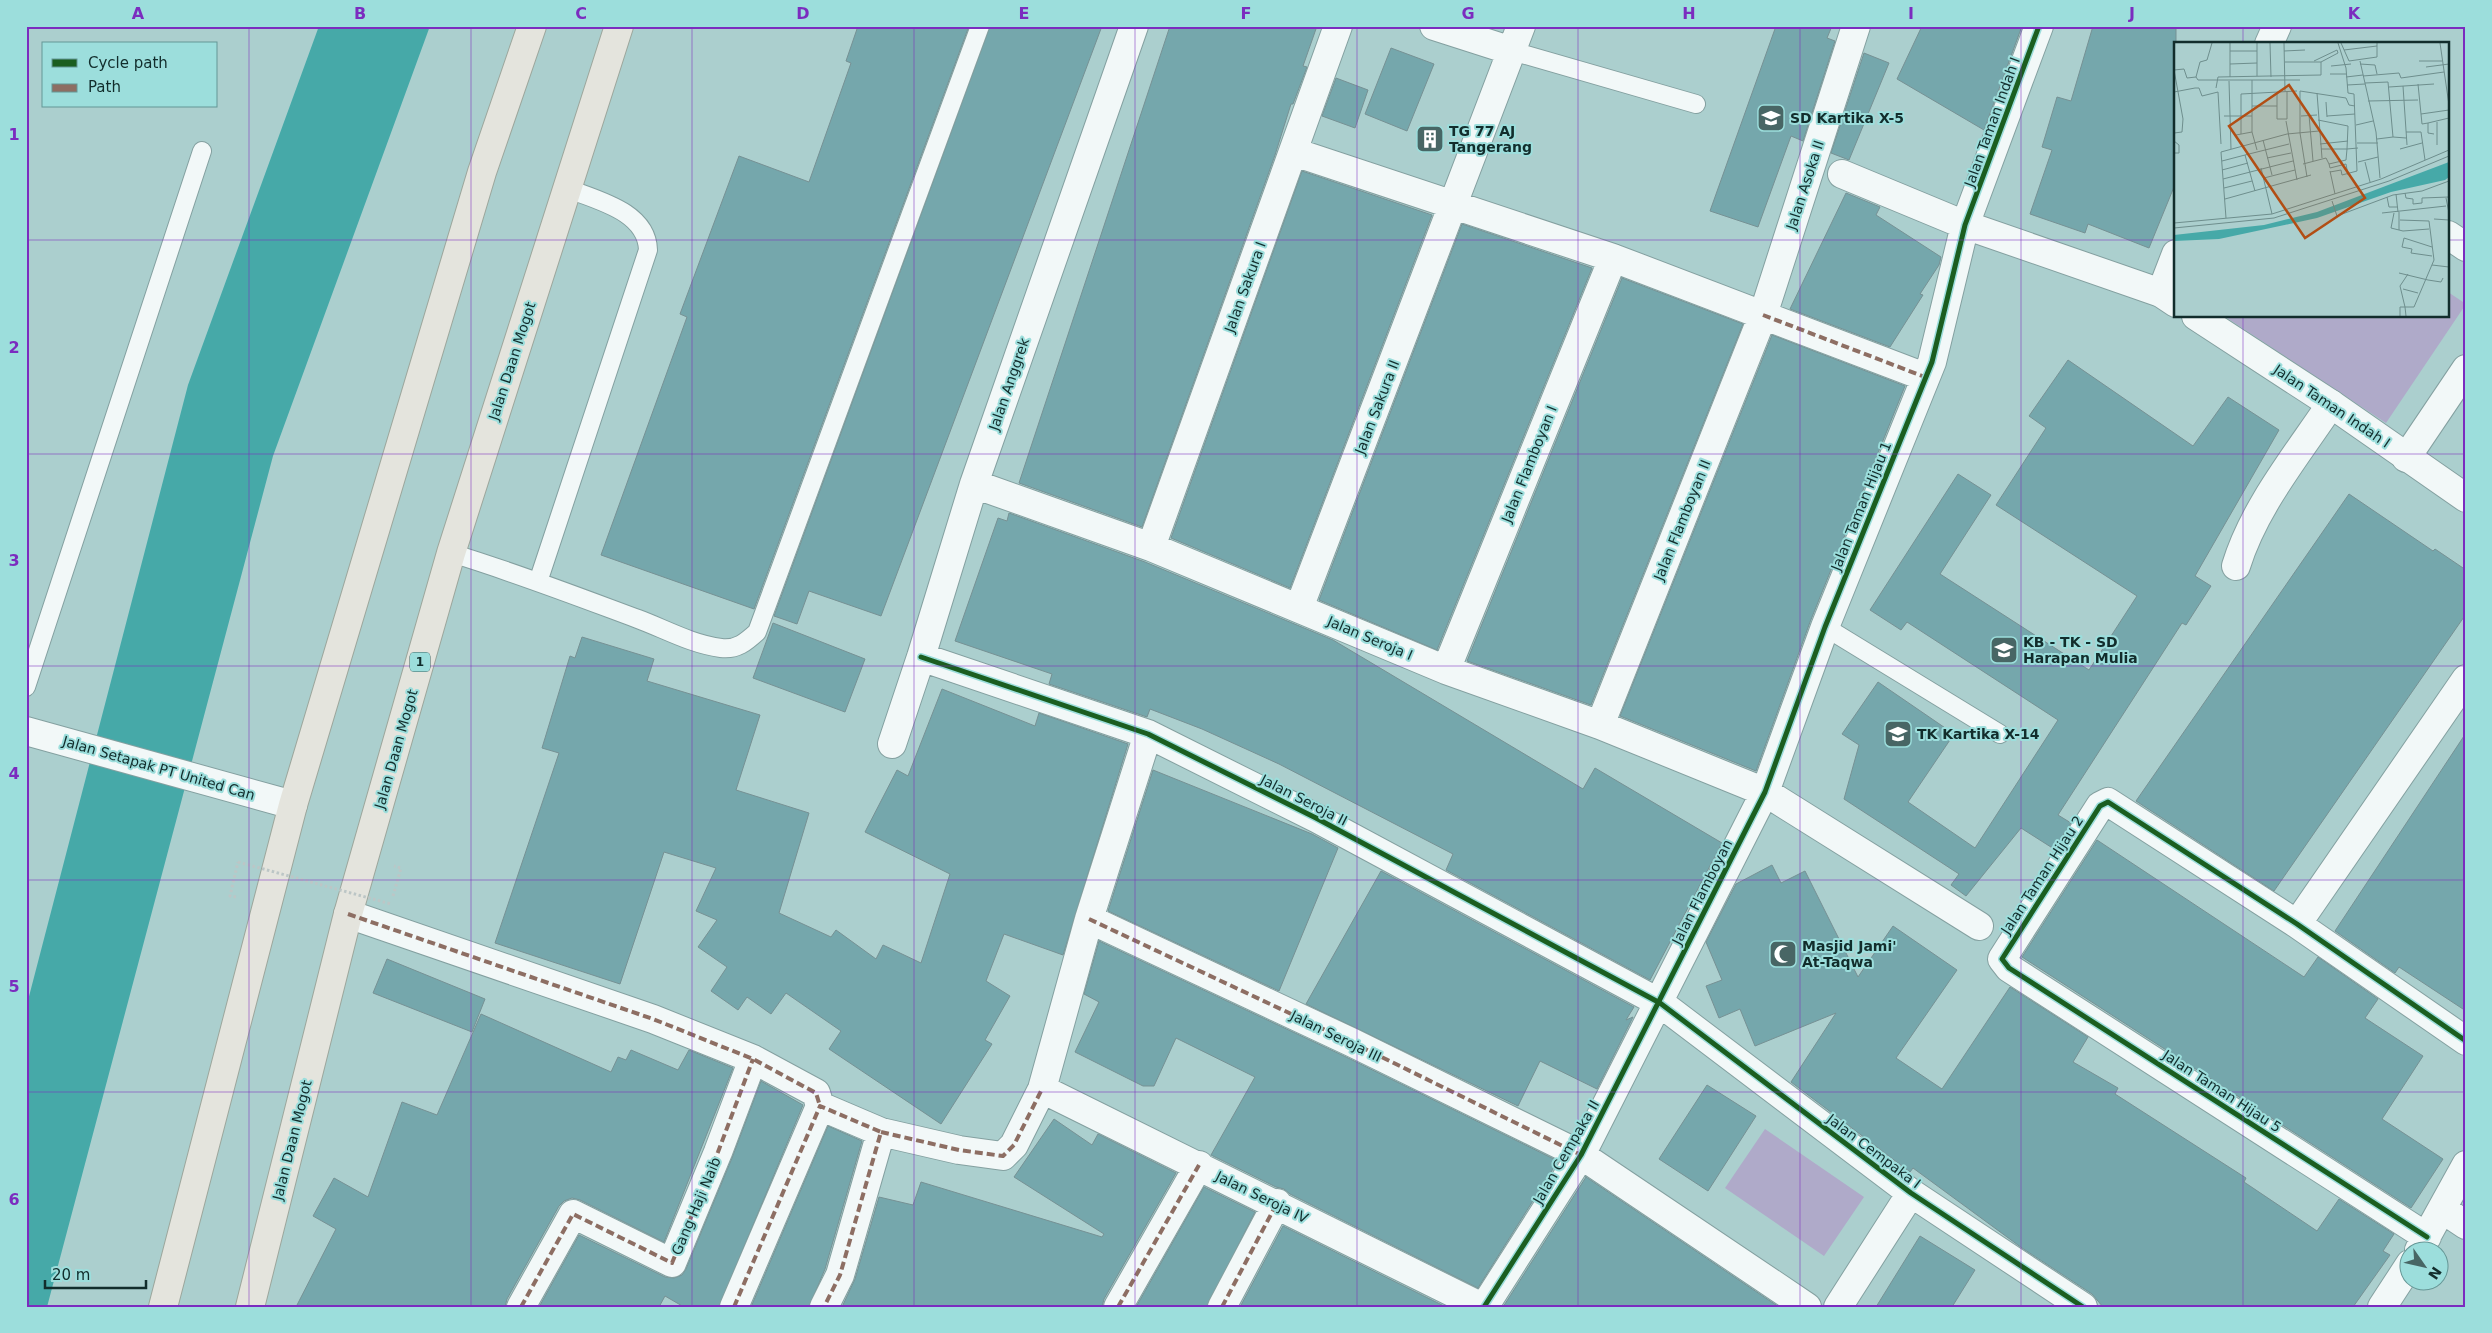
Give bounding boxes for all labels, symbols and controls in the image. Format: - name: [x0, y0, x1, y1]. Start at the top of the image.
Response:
- text: A: [132, 4, 145, 23]
- text: B: [354, 4, 366, 23]
- text: C: [575, 4, 587, 23]
- text: D: [796, 4, 810, 23]
- text: E: [1019, 4, 1029, 23]
- text: F: [1241, 4, 1251, 23]
- text: G: [1461, 4, 1475, 23]
- text: H: [1682, 4, 1696, 23]
- text: I: [1908, 4, 1914, 23]
- text: J: [2128, 4, 2135, 23]
- text: K: [2348, 4, 2361, 23]
- legend: [42, 42, 218, 108]
- inset map: [2174, 42, 2450, 318]
- text: Cycle path: [88, 54, 168, 72]
- street label: Jalan Taman Indah I: [1961, 55, 2023, 190]
- text: Path: [88, 78, 121, 96]
- school or university icon: SD Kartika X-5: [1756, 103, 1786, 133]
- place label: SD Kartika X-5: [1790, 110, 1904, 126]
- place label: TG 77 AJ Tangerang: [1449, 123, 1532, 155]
- building icon: TG 77 AJ Tangerang: [1415, 124, 1445, 154]
- text: 1: [8, 125, 20, 144]
- street label: Jalan Asoka II: [1783, 138, 1827, 233]
- street label: Jalan Sakura I: [1221, 239, 1269, 336]
- street label: Jalan Daan Mogot: [485, 299, 539, 423]
- street label: Jalan Anggrek: [985, 335, 1033, 433]
- text: 2: [8, 338, 20, 357]
- street label: Jalan Sakura II: [1351, 358, 1402, 457]
- street label: Jalan Taman Indah I: [2270, 361, 2393, 451]
- street label: Jalan Flamboyan I: [1498, 403, 1560, 526]
- street label: Jalan Taman Hijau 1: [1827, 439, 1894, 574]
- street label: Jalan Flamboyan II: [1650, 457, 1713, 584]
- text: 3: [8, 551, 20, 570]
- street label: Jalan Seroja I: [1324, 612, 1415, 663]
- place label: KB - TK - SD Harapan Mulia: [2023, 634, 2138, 666]
- school or university icon: KB - TK - SD Harapan Mulia: [1989, 635, 2019, 665]
- road number: 1: [410, 652, 430, 672]
- street label: Jalan Daan Mogot: [371, 687, 421, 811]
- school or university icon: TK Kartika X-14: [1883, 719, 1913, 749]
- place label: TK Kartika X-14: [1917, 726, 2040, 742]
- street label: Jalan Setapak PT United Can: [60, 733, 257, 803]
- text: 4: [8, 764, 20, 783]
- street label: Jalan Seroja II: [1257, 771, 1350, 829]
- street label: Jalan Taman Hijau 2: [1997, 813, 2086, 938]
- street label: Jalan Flamboyan: [1668, 837, 1735, 948]
- place label: Masjid Jami' At-Taqwa: [1802, 938, 1897, 970]
- mosque icon: Masjid Jami' At-Taqwa: [1768, 939, 1798, 969]
- text: 5: [8, 977, 20, 996]
- street label: Jalan Seroja III: [1287, 1007, 1384, 1065]
- street label: Jalan Taman Hijau 5: [2159, 1046, 2284, 1135]
- street label: Jalan Daan Mogot: [269, 1078, 315, 1203]
- street label: Jalan Cempaka II: [1529, 1097, 1602, 1208]
- street label: Jalan Cempaka I: [1823, 1110, 1924, 1191]
- street label: Gang Haji Naib: [668, 1155, 724, 1257]
- street label: Jalan Seroja IV: [1212, 1167, 1311, 1226]
- text: 6: [8, 1190, 20, 1209]
- north arrow: [2400, 1240, 2450, 1290]
- scale bar: [45, 1258, 146, 1290]
- text: N: [2425, 1264, 2445, 1283]
- text: 20 m: [52, 1266, 90, 1284]

